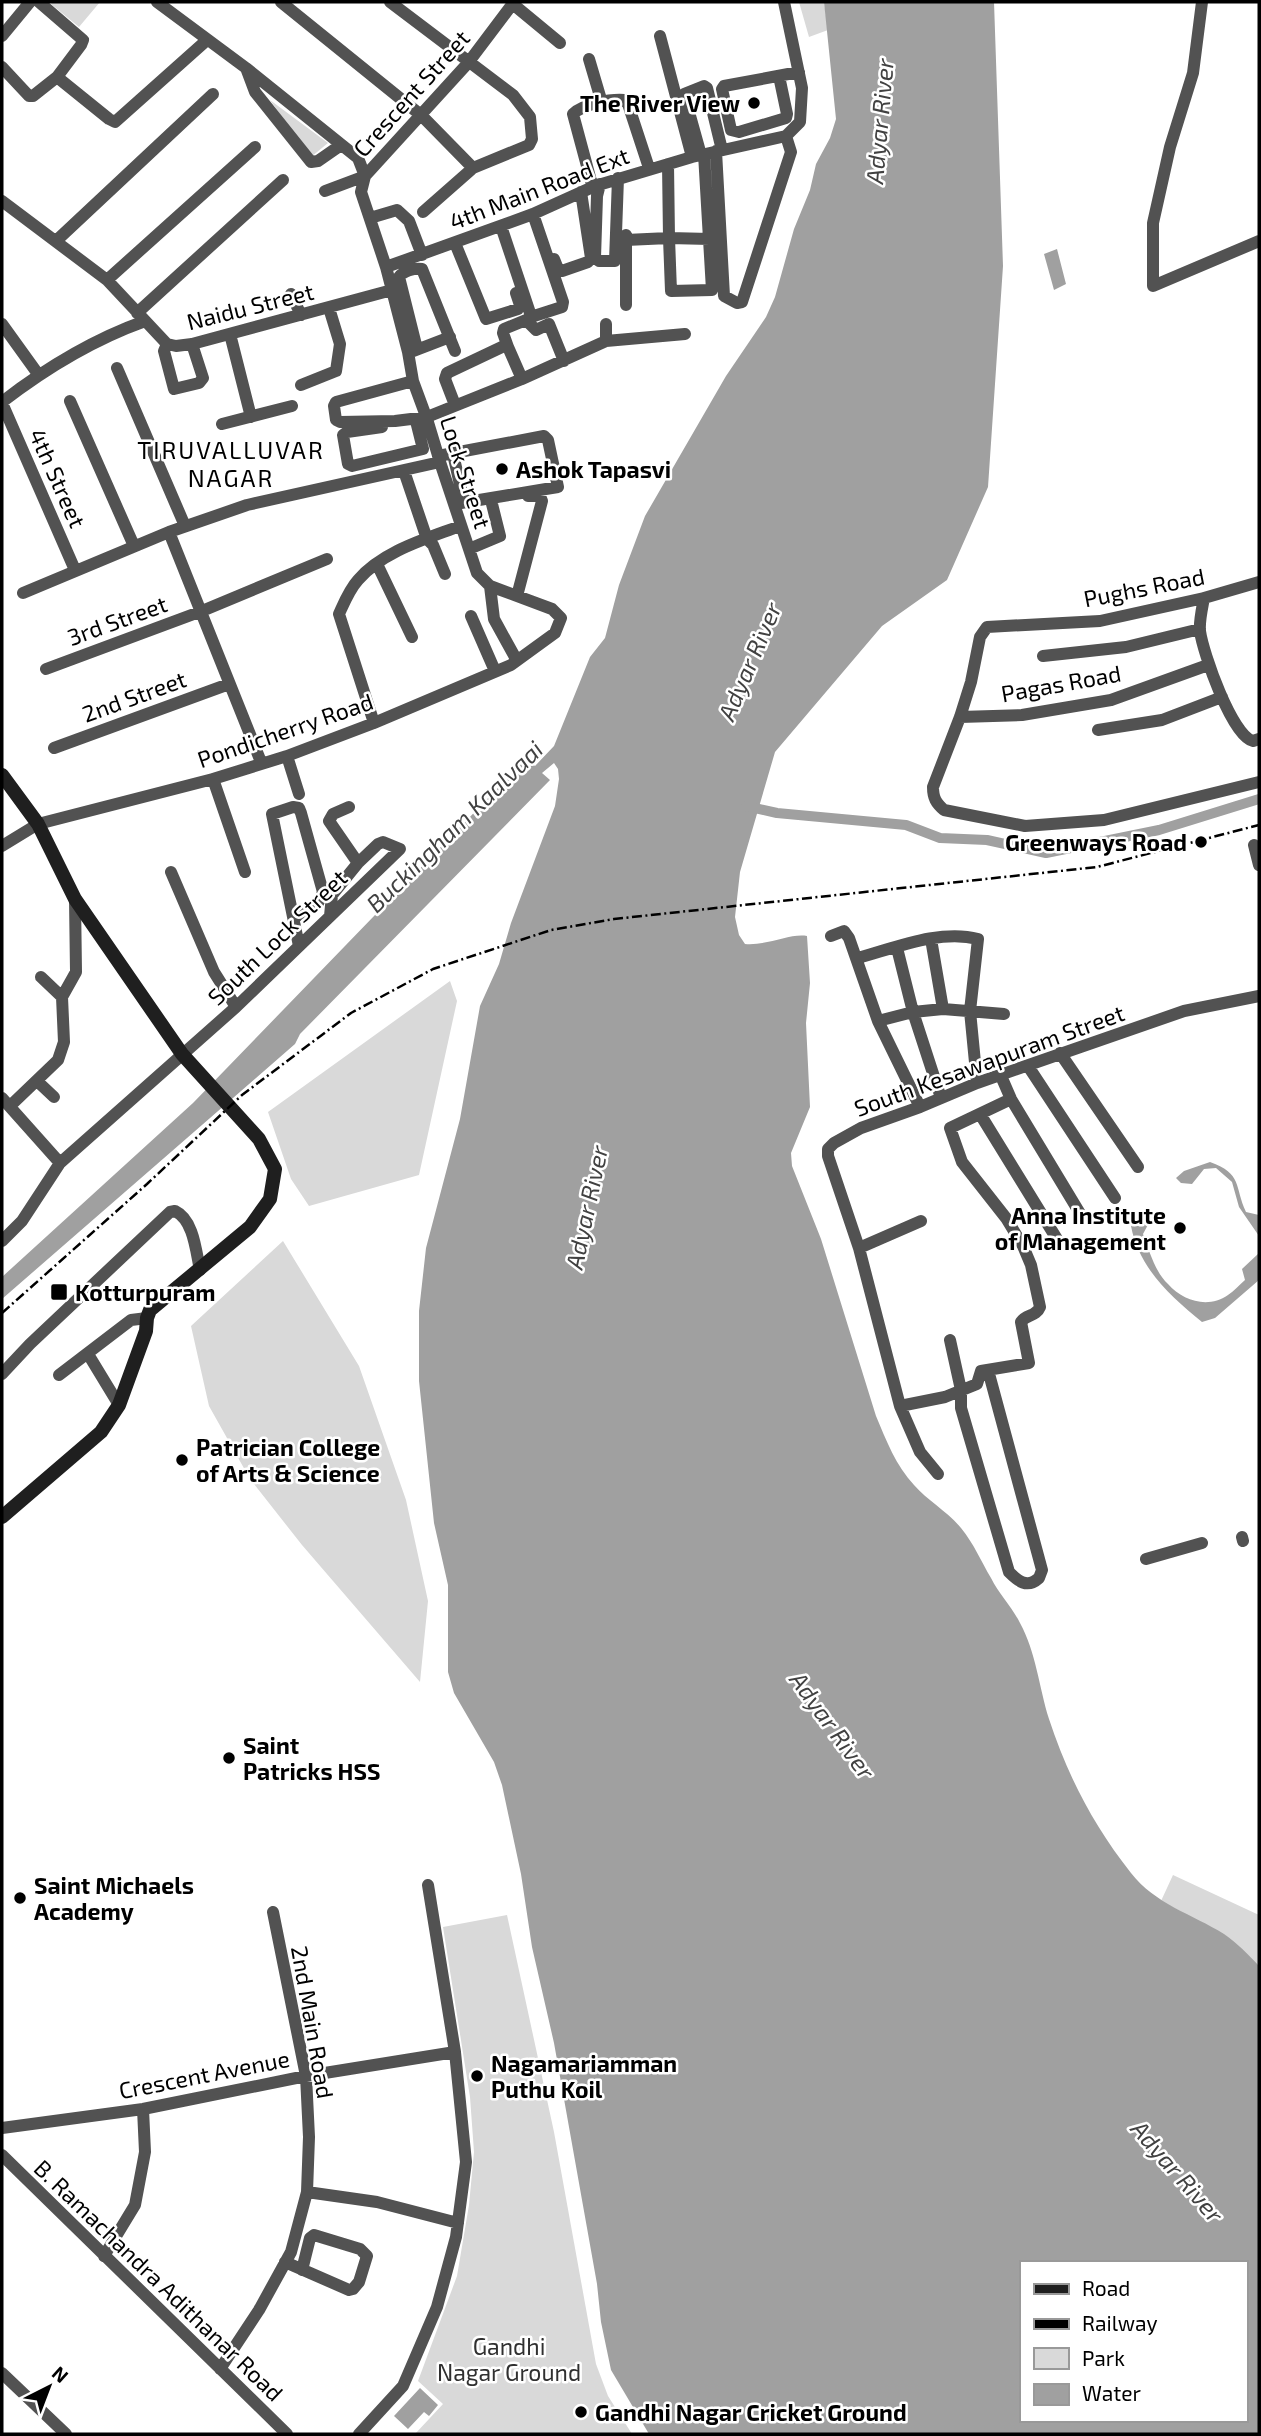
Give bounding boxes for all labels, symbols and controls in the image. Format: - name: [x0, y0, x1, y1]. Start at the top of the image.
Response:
- street label: Crescent Street: [347, 24, 475, 162]
- water label: Adyar River: [859, 57, 899, 186]
- place label: The River View: [580, 89, 740, 117]
- marker: The River View: [746, 95, 762, 111]
- street label: 4th Main Road Ext: [445, 141, 633, 235]
- street label: Naidu Street: [184, 277, 317, 335]
- street label: Lock Street: [435, 412, 497, 532]
- street label: 4th Street: [24, 424, 92, 532]
- district label: TIRUVALLUVAR NAGAR: [137, 435, 325, 492]
- place label: Ashok Tapasvi: [516, 455, 671, 483]
- marker: Ashok Tapasvi: [494, 461, 510, 477]
- street label: Pughs Road: [1081, 562, 1207, 612]
- street label: 3rd Street: [63, 589, 171, 651]
- water label: Adyar River: [711, 597, 787, 725]
- street label: Pagas Road: [999, 659, 1123, 707]
- street label: 2nd Street: [78, 664, 190, 728]
- street label: Pondicherry Road: [193, 687, 377, 773]
- water label: Buckingham Kaalvaai: [360, 734, 548, 918]
- place label: Greenways Road: [1005, 828, 1187, 856]
- marker: Greenways Road: [1193, 834, 1209, 850]
- street label: South Lock Street: [201, 863, 353, 1011]
- street label: South Kesawapuram Street: [850, 998, 1128, 1122]
- water label: Adyar River: [559, 1142, 613, 1272]
- place label: Anna Institute of Management: [995, 1201, 1166, 1255]
- marker: Anna Institute of Management: [1172, 1220, 1188, 1236]
- place label: Kotturpuram: [75, 1278, 216, 1306]
- marker: Kotturpuram: [49, 1282, 69, 1302]
- place label: Patrician College of Arts & Science: [196, 1433, 380, 1487]
- marker: Patrician College of Arts & Science: [174, 1452, 190, 1468]
- water label: Adyar River: [784, 1665, 882, 1785]
- place label: Saint Patricks HSS: [243, 1731, 380, 1785]
- marker: Saint Patricks HSS: [221, 1750, 237, 1766]
- place label: Saint Michaels Academy: [34, 1871, 194, 1925]
- marker: Saint Michaels Academy: [12, 1890, 28, 1906]
- street label: 2nd Main Road: [286, 1943, 340, 2101]
- street label: Crescent Avenue: [116, 2044, 292, 2104]
- place label: Nagamariamman Puthu Koil: [491, 2049, 677, 2103]
- marker: Nagamariamman Puthu Koil: [469, 2068, 485, 2084]
- water label: Adyar River: [1125, 2113, 1230, 2228]
- street label: B. Ramachandra Adithanar Road: [29, 2153, 289, 2407]
- legend: [1020, 2261, 1247, 2422]
- text: Road: [1082, 2275, 1130, 2300]
- text: Railway: [1082, 2310, 1158, 2335]
- park label: Gandhi Nagar Ground: [437, 2332, 581, 2386]
- text: Park: [1082, 2345, 1125, 2370]
- north arrow: [14, 2352, 84, 2422]
- text: N: [48, 2361, 74, 2387]
- text: Water: [1082, 2380, 1141, 2405]
- place label: Gandhi Nagar Cricket Ground: [595, 2398, 907, 2426]
- marker: Gandhi Nagar Cricket Ground: [573, 2404, 589, 2420]

